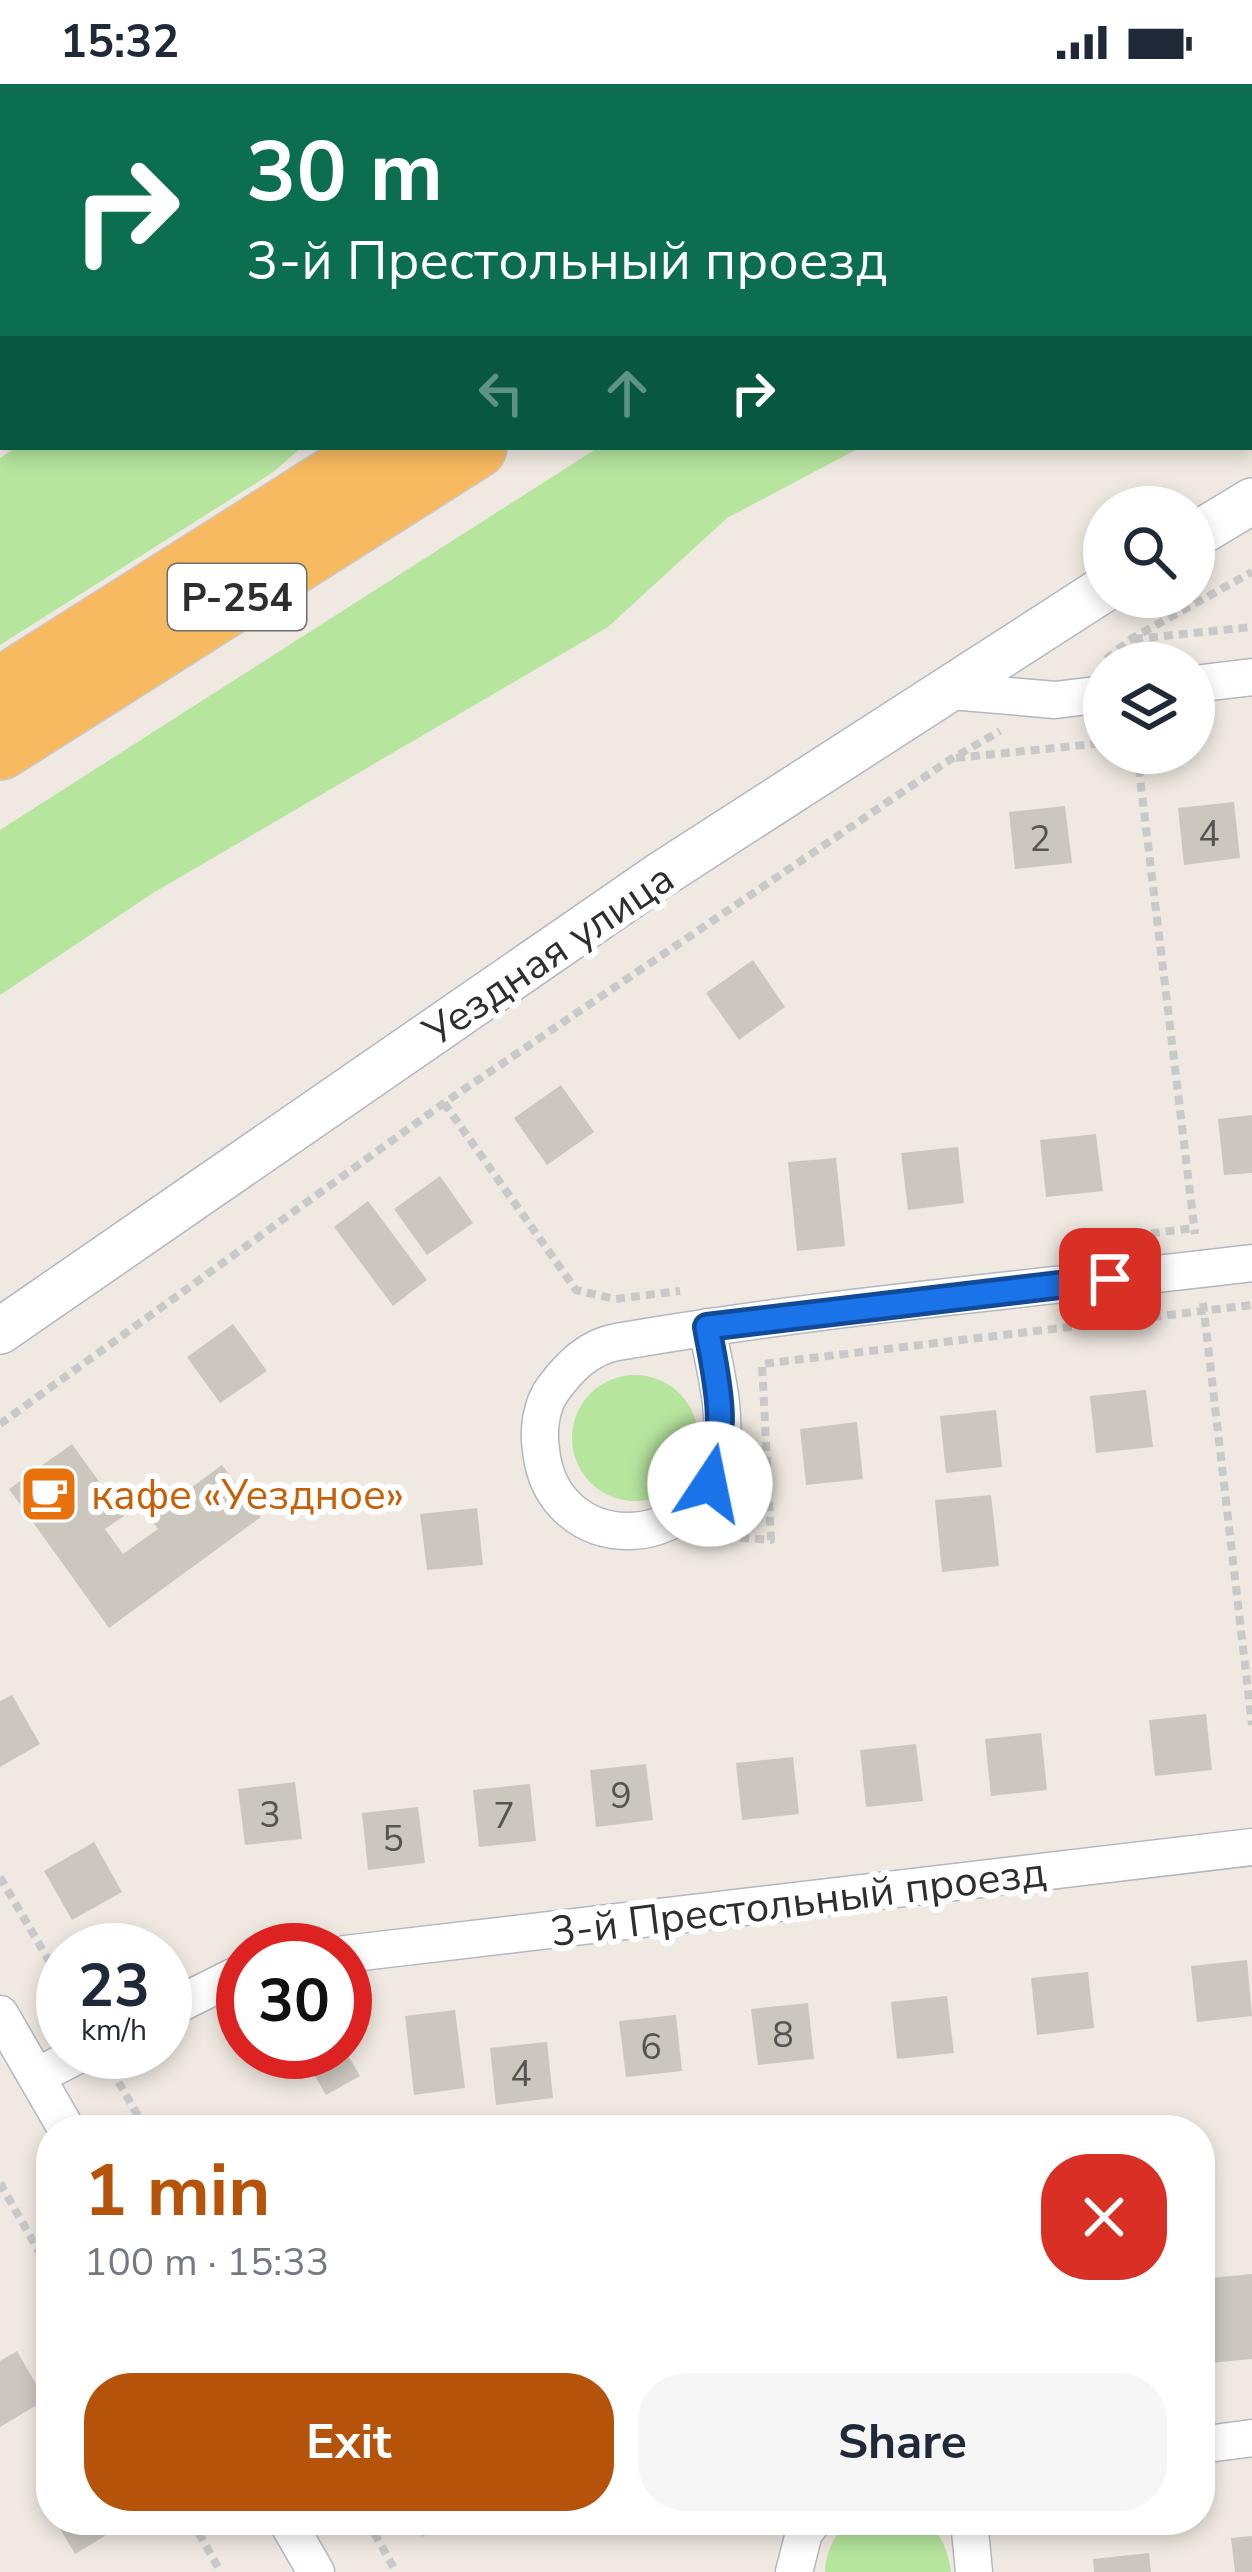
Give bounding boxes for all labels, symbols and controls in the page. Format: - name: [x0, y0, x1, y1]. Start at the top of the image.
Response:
- text: 15:32: [60, 12, 179, 73]
- text: 30 m: [246, 115, 443, 230]
- icon: right: [48, 132, 204, 288]
- text: 3-й Престольный проезд: [246, 224, 888, 298]
- icon: left: [468, 360, 534, 426]
- icon: ahead: [594, 360, 660, 426]
- icon: right: [720, 360, 786, 426]
- map controls: [1083, 486, 1215, 774]
- button: search: [1083, 486, 1215, 618]
- road number: Р-254: [168, 564, 306, 630]
- button: layers: [1083, 642, 1215, 774]
- house number: 4: [1198, 810, 1220, 859]
- house number: 2: [1029, 815, 1051, 864]
- street label: Уездная улица: [411, 850, 685, 1061]
- pin: [1059, 1228, 1161, 1330]
- icon: arrive: [1077, 1246, 1143, 1312]
- position arrow: [647, 1421, 773, 1547]
- cafe icon: кафе «Уездное»: [18, 1463, 80, 1525]
- place label: кафе «Уездное»: [91, 1467, 404, 1524]
- house number: 9: [610, 1772, 632, 1821]
- house number: 3: [259, 1791, 281, 1840]
- house number: 7: [493, 1792, 515, 1841]
- house number: 5: [382, 1815, 404, 1864]
- street label: 3-й Престольный проезд: [547, 1844, 1049, 1961]
- speed limit sign: 30: [216, 1923, 372, 2079]
- text: 23: [78, 1945, 150, 2027]
- text: km/h: [81, 2010, 147, 2051]
- house number: 8: [772, 2011, 794, 2060]
- house number: 6: [640, 2023, 662, 2072]
- house number: 4: [510, 2050, 532, 2099]
- text: 1 min: [84, 2142, 270, 2240]
- button: close: [1041, 2154, 1167, 2280]
- text: 100 m · 15:33: [84, 2236, 329, 2289]
- button: Exit: [84, 2373, 614, 2511]
- button: Share: [638, 2373, 1167, 2511]

